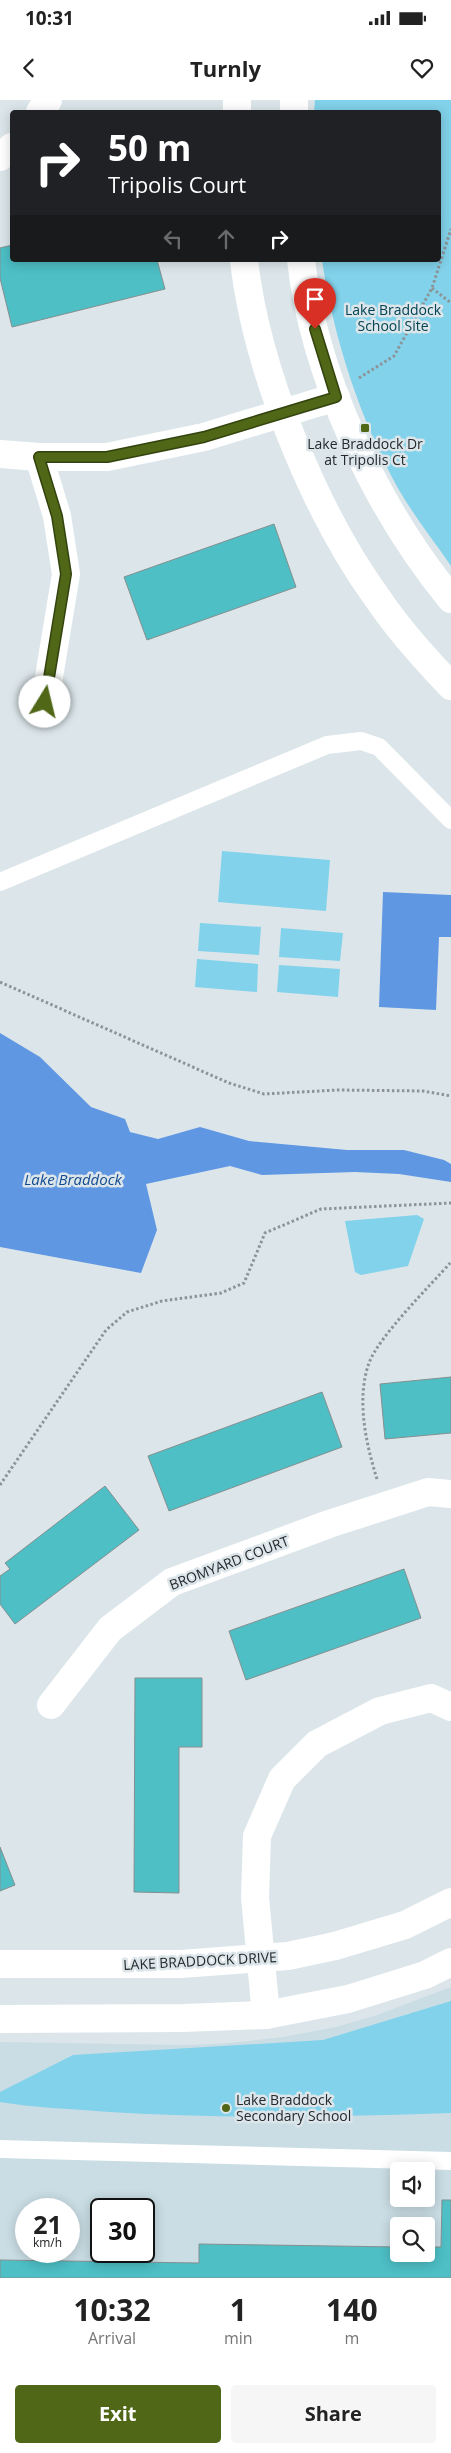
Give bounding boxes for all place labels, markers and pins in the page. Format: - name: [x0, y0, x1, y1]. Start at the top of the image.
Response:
- pin: [294, 278, 336, 329]
- marker: Lake Braddock Dr at Tripolis Ct: [359, 422, 371, 434]
- place label: Lake Braddock Dr at Tripolis Ct: [307, 434, 423, 469]
- place label: Lake Braddock Secondary School: [236, 2090, 351, 2125]
- marker: Lake Braddock Secondary School: [220, 2102, 232, 2114]

